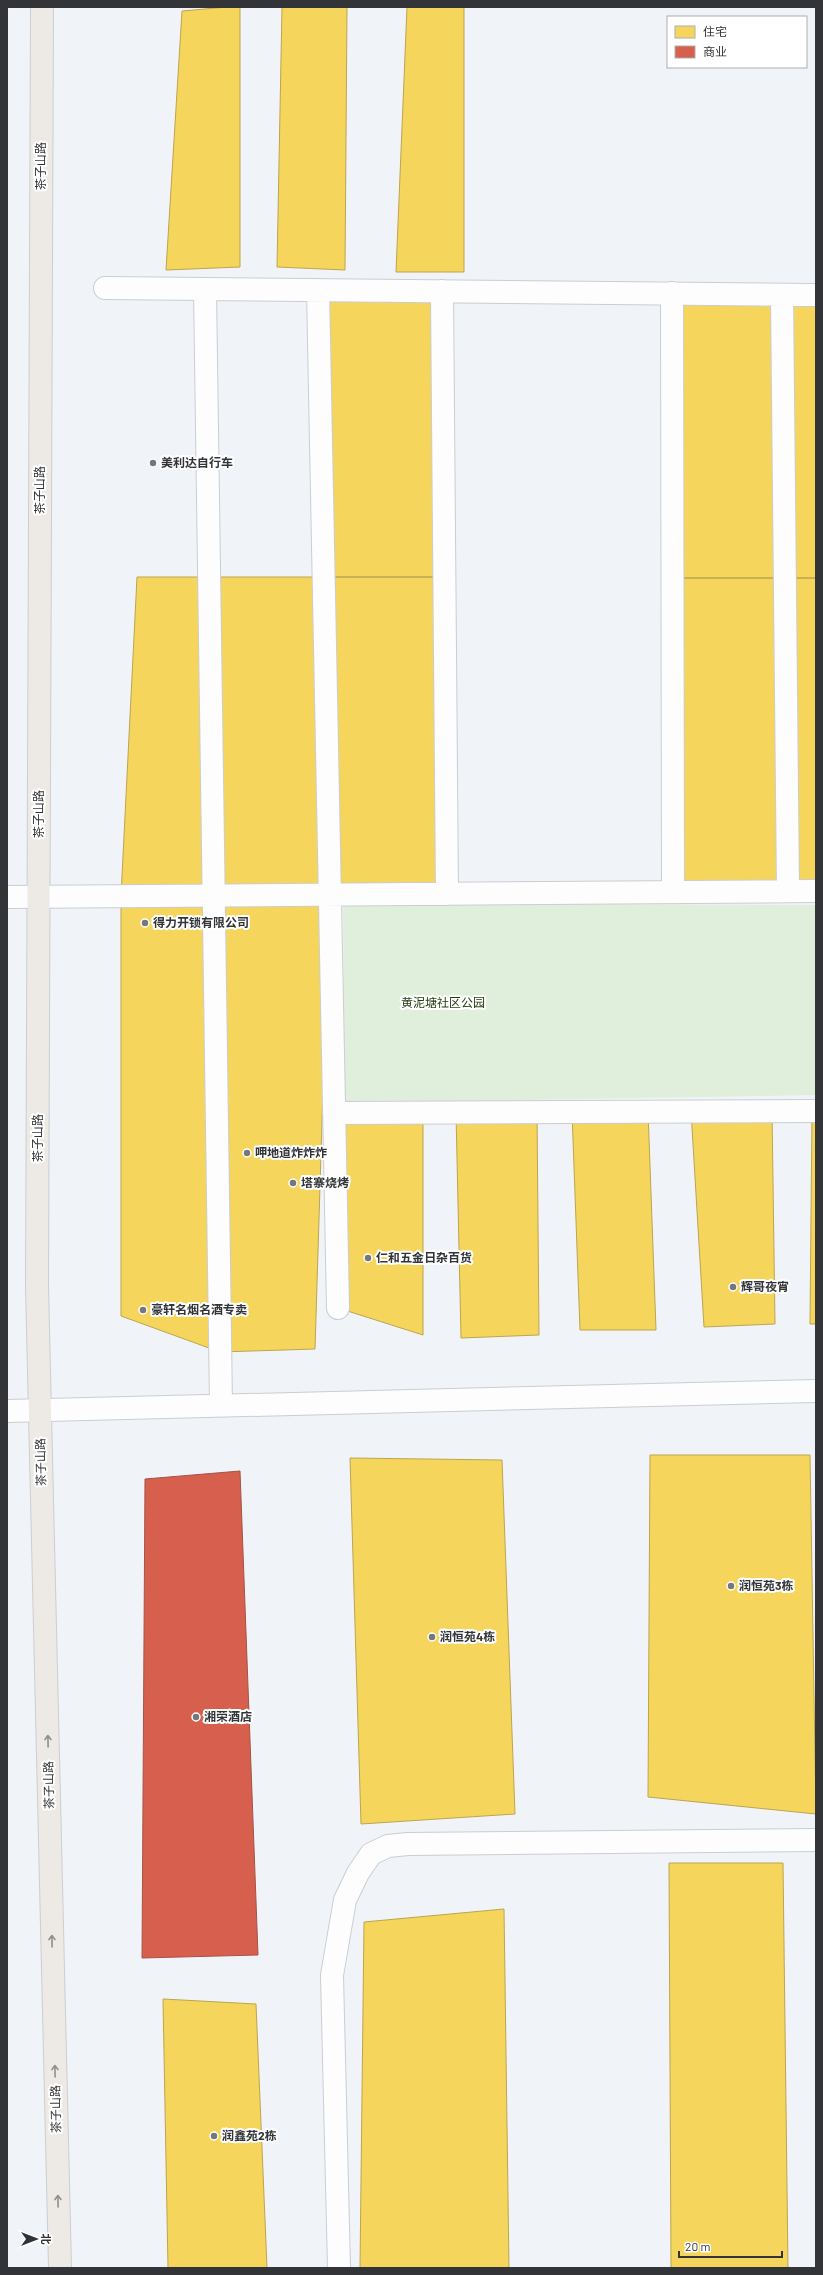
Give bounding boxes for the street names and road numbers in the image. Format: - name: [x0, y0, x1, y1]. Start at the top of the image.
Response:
- street label: 茶子山路: [33, 142, 47, 190]
- street label: 茶子山路: [32, 466, 46, 514]
- street label: 茶子山路: [31, 790, 45, 838]
- street label: 茶子山路: [30, 1114, 44, 1162]
- street label: 茶子山路: [33, 1438, 47, 1486]
- street label: 茶子山路: [41, 1761, 55, 1809]
- street label: 茶子山路: [48, 2085, 62, 2133]

